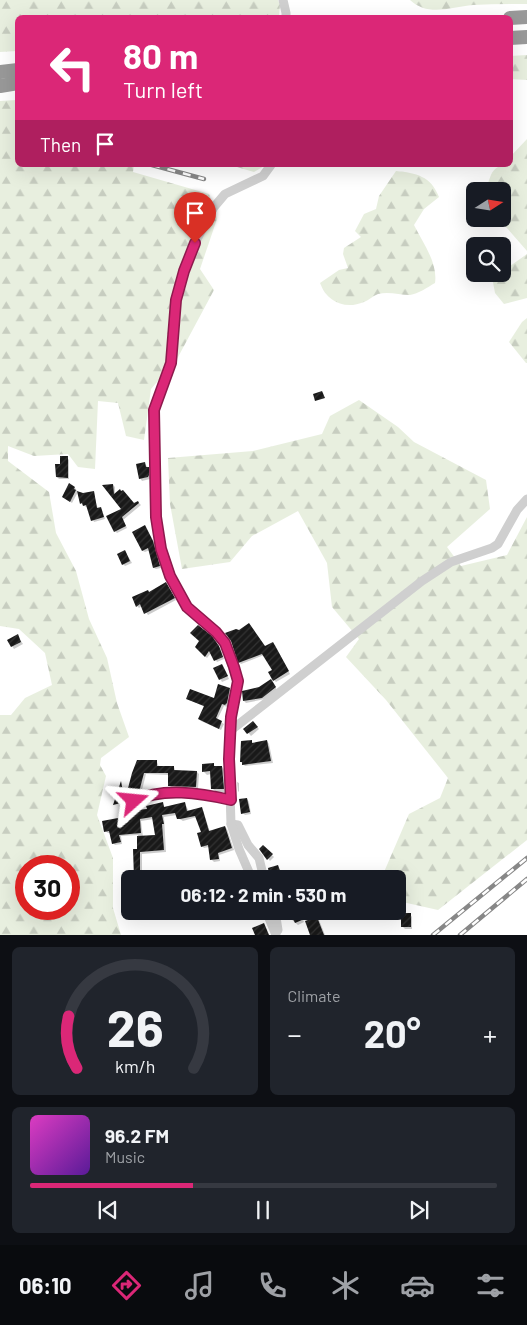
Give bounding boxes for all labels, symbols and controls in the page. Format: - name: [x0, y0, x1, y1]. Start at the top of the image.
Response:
- text: 80 m: [123, 34, 198, 76]
- icon: left: [40, 35, 105, 100]
- text: Turn left: [123, 76, 203, 102]
- icon: arrive: [91, 130, 119, 158]
- text: Then: [40, 133, 81, 156]
- north arrow: [466, 182, 511, 228]
- map controls: [466, 182, 511, 282]
- pin: [174, 192, 216, 243]
- icon: arrive: [181, 199, 209, 227]
- button: search: [466, 237, 511, 282]
- position arrow: [107, 774, 159, 826]
- speed limit sign: 30: [15, 855, 80, 920]
- text: 06:12 · 2 min · 530 m: [181, 883, 347, 906]
- text: Climate: [288, 986, 340, 1005]
- text: 26: [106, 995, 163, 1057]
- text: 20°: [364, 1010, 421, 1056]
- text: −: [288, 1017, 302, 1051]
- text: +: [483, 1017, 497, 1051]
- text: km/h: [115, 1055, 155, 1077]
- text: 96.2 FM: [105, 1124, 169, 1147]
- text: Music: [105, 1147, 145, 1166]
- icon: previous: [94, 1196, 122, 1224]
- icon: pause: [249, 1196, 277, 1224]
- icon: next: [405, 1196, 433, 1224]
- icon: directions: [109, 1268, 144, 1303]
- icon: music: [182, 1268, 217, 1303]
- icon: phone: [255, 1268, 290, 1303]
- icon: climate: [328, 1268, 363, 1303]
- icon: car: [400, 1268, 435, 1303]
- icon: filters: [473, 1268, 508, 1303]
- text: 06:10: [19, 1272, 72, 1298]

